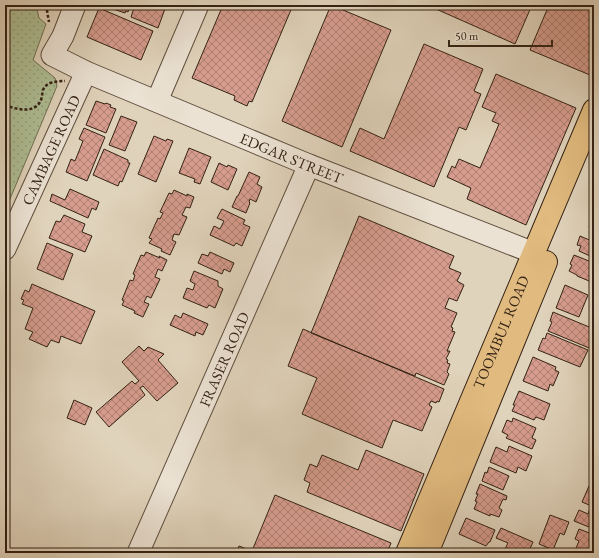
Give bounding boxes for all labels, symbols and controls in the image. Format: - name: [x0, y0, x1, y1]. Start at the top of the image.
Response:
- scale bar: [449, 22, 552, 48]
- text: 50 m: [455, 28, 479, 44]
- street label: CAMBAGE ROAD: [17, 92, 84, 208]
- street label: EDGAR STREET: [237, 128, 347, 187]
- street label: TOOMBUL ROAD: [468, 272, 533, 391]
- street label: FRASER ROAD: [194, 309, 253, 409]

